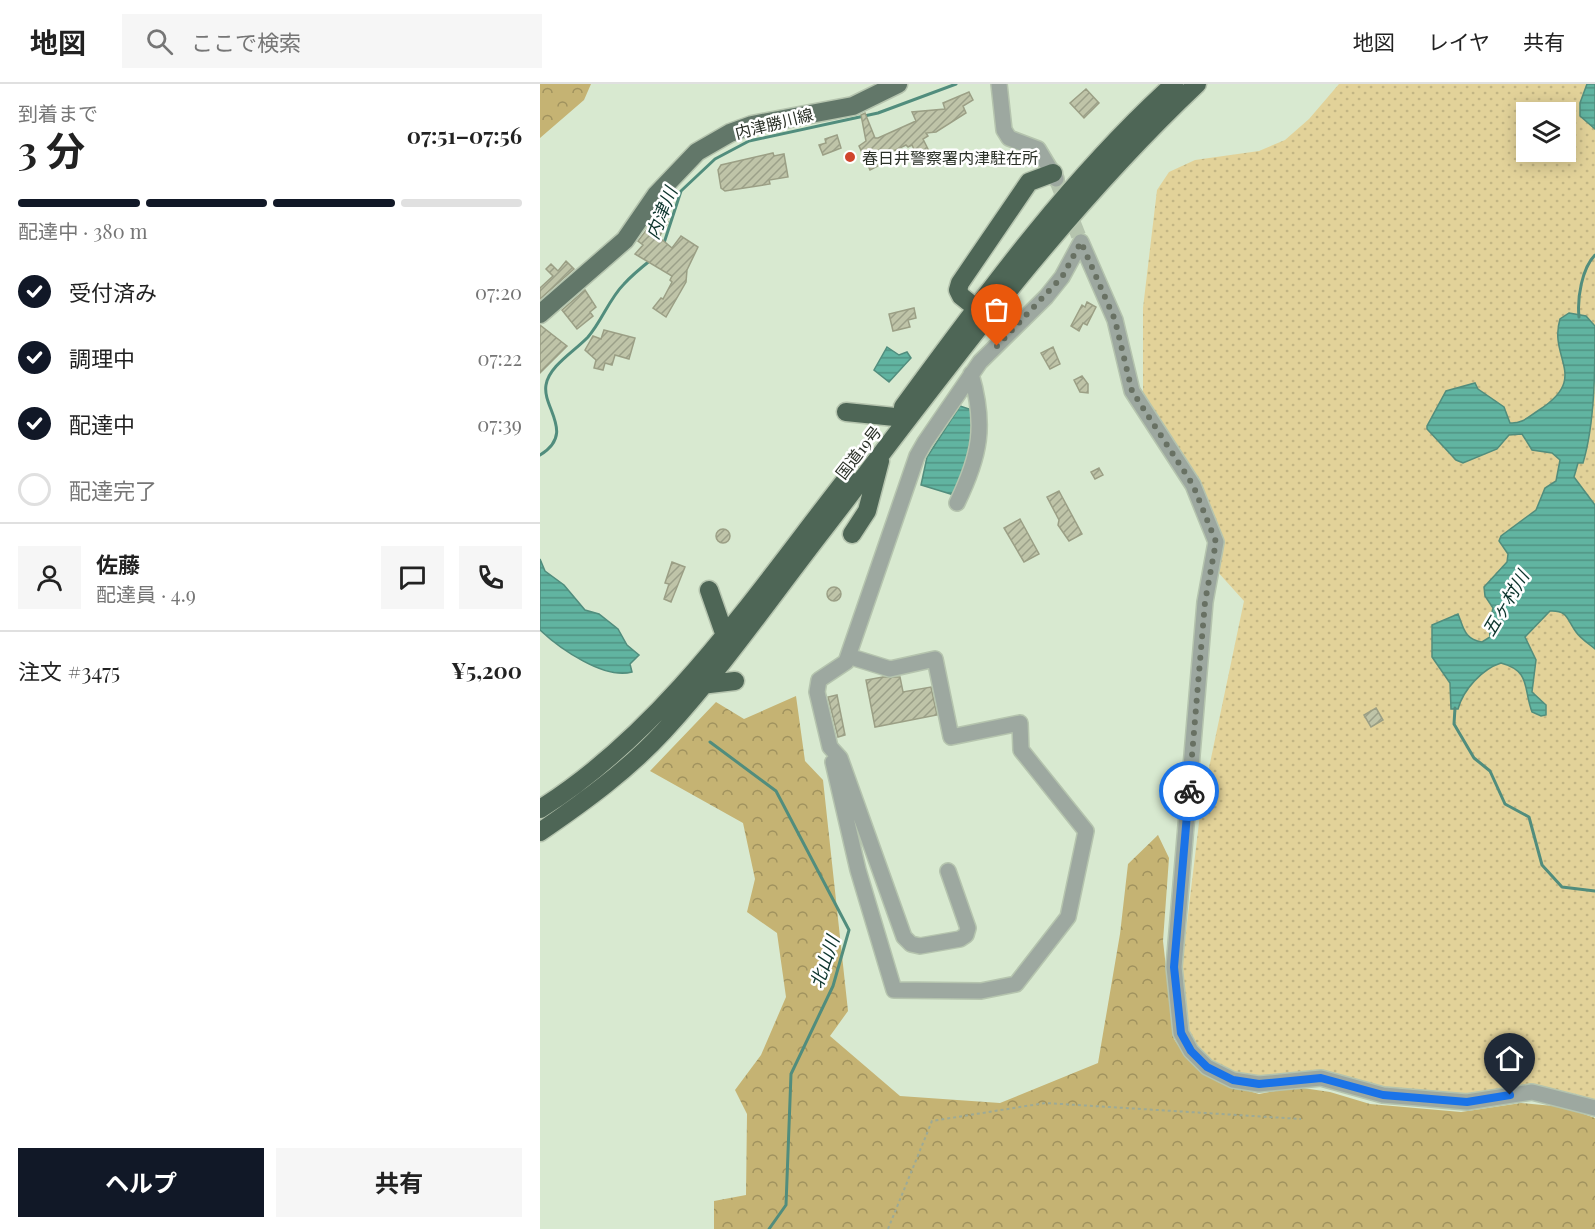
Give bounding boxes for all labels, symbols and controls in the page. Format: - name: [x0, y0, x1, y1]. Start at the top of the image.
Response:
- search box: [122, 14, 542, 68]
- text: 地図: [30, 23, 86, 60]
- icon: search: [143, 25, 176, 58]
- text: ここで検索: [191, 27, 301, 57]
- text: 地図: [1353, 27, 1395, 55]
- text: レイヤ: [1428, 27, 1490, 55]
- text: 共有: [1523, 27, 1565, 55]
- text: 到着まで: [18, 99, 98, 126]
- map controls: [1516, 102, 1576, 162]
- button: layers: [1516, 102, 1576, 162]
- street label: 内津勝川線: [733, 103, 815, 143]
- text: 07:51–07:56: [407, 120, 522, 150]
- text: 3 分: [18, 123, 85, 175]
- place label: 春日井警察署内津駐在所: [862, 147, 1038, 168]
- marker: 春日井警察署内津駐在所: [843, 150, 857, 164]
- water label: 内津川: [640, 182, 683, 243]
- text: 配達中 · 380 m: [18, 217, 147, 244]
- icon: check: [18, 275, 51, 308]
- text: 受付済み: [69, 277, 157, 307]
- text: 07:20: [475, 278, 522, 305]
- pin: [971, 284, 1022, 346]
- icon: bag: [980, 293, 1013, 326]
- icon: check: [18, 341, 51, 374]
- text: 調理中: [69, 343, 135, 373]
- text: 07:22: [477, 344, 522, 371]
- icon: check: [18, 407, 51, 440]
- text: 配達中: [69, 409, 135, 439]
- text: 07:39: [477, 410, 522, 437]
- street label: 国道19号: [831, 421, 885, 483]
- text: 配達完了: [69, 475, 157, 505]
- button: person: [18, 546, 81, 609]
- button: chat: [381, 546, 444, 609]
- button: phone: [459, 546, 522, 609]
- text: 佐藤: [96, 549, 140, 579]
- water label: 五ヶ村川: [1476, 564, 1535, 640]
- text: 配達員 · 4.9: [96, 580, 196, 607]
- text: ¥5,200: [451, 655, 522, 685]
- text: 注文 #3475: [18, 656, 120, 686]
- courier: [1159, 761, 1219, 821]
- icon: bike: [1173, 775, 1206, 808]
- water label: 北山川: [804, 931, 845, 991]
- pin: [1484, 1033, 1535, 1095]
- icon: home: [1493, 1042, 1526, 1075]
- button: ヘルプ: [18, 1148, 264, 1217]
- button: 共有: [276, 1148, 522, 1217]

